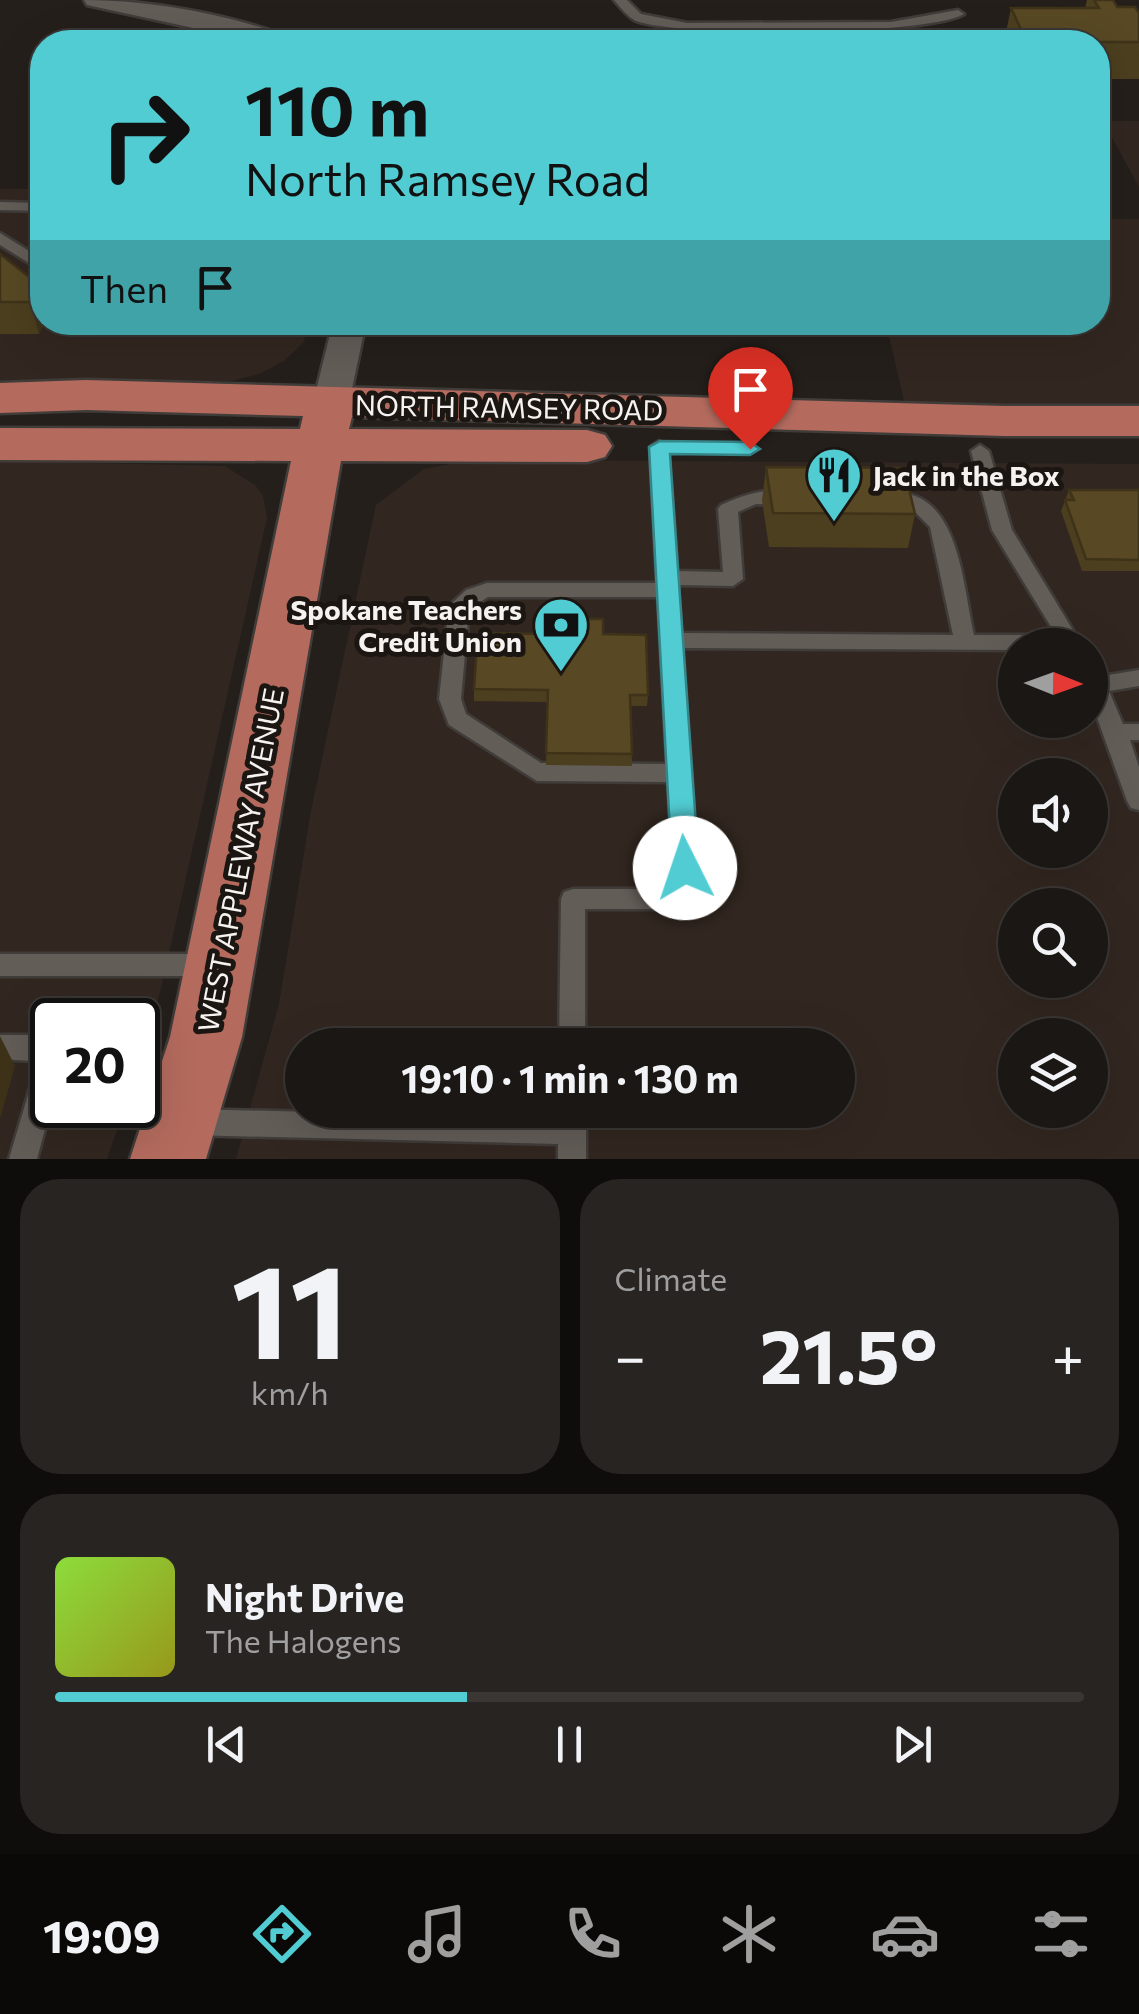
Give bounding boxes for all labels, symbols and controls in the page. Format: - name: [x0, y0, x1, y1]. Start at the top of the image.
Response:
- text: 110 m: [245, 65, 429, 150]
- icon: right: [80, 70, 210, 200]
- text: North Ramsey Road: [245, 150, 650, 205]
- icon: arrive: [188, 260, 243, 315]
- text: Then: [80, 264, 168, 311]
- pin: [708, 347, 793, 450]
- icon: arrive: [723, 362, 778, 417]
- street label: NORTH RAMSEY ROAD: [355, 387, 663, 427]
- restaurant icon: Jack in the Box: [804, 445, 864, 524]
- place label: Jack in the Box: [873, 458, 1060, 492]
- place label: Spokane Teachers Credit Union: [291, 592, 522, 658]
- bank icon: Spokane Teachers Credit Union: [531, 595, 591, 674]
- north arrow: [998, 628, 1108, 738]
- map controls: [998, 628, 1108, 1128]
- street label: WEST APPLEWAY AVENUE: [190, 685, 290, 1035]
- button: sound: [998, 758, 1108, 868]
- position arrow: [633, 816, 737, 920]
- button: search: [998, 888, 1108, 998]
- speed limit sign: 20: [30, 998, 160, 1128]
- button: layers: [998, 1018, 1108, 1128]
- text: 19:10 · 1 min · 130 m: [401, 1054, 739, 1101]
- text: 11: [231, 1227, 349, 1386]
- text: Climate: [615, 1258, 727, 1298]
- text: 21.5°: [760, 1308, 938, 1399]
- text: −: [615, 1321, 646, 1388]
- text: +: [1052, 1321, 1084, 1388]
- text: km/h: [251, 1372, 329, 1412]
- text: Night Drive: [205, 1573, 404, 1620]
- text: The Halogens: [205, 1620, 402, 1660]
- icon: previous: [199, 1717, 254, 1772]
- icon: pause: [542, 1717, 597, 1772]
- icon: next: [885, 1717, 940, 1772]
- icon: directions: [247, 1899, 317, 1969]
- icon: music: [402, 1899, 472, 1969]
- icon: phone: [558, 1899, 628, 1969]
- icon: climate: [714, 1899, 784, 1969]
- icon: car: [870, 1899, 940, 1969]
- icon: filters: [1026, 1899, 1096, 1969]
- text: 19:09: [43, 1907, 161, 1962]

